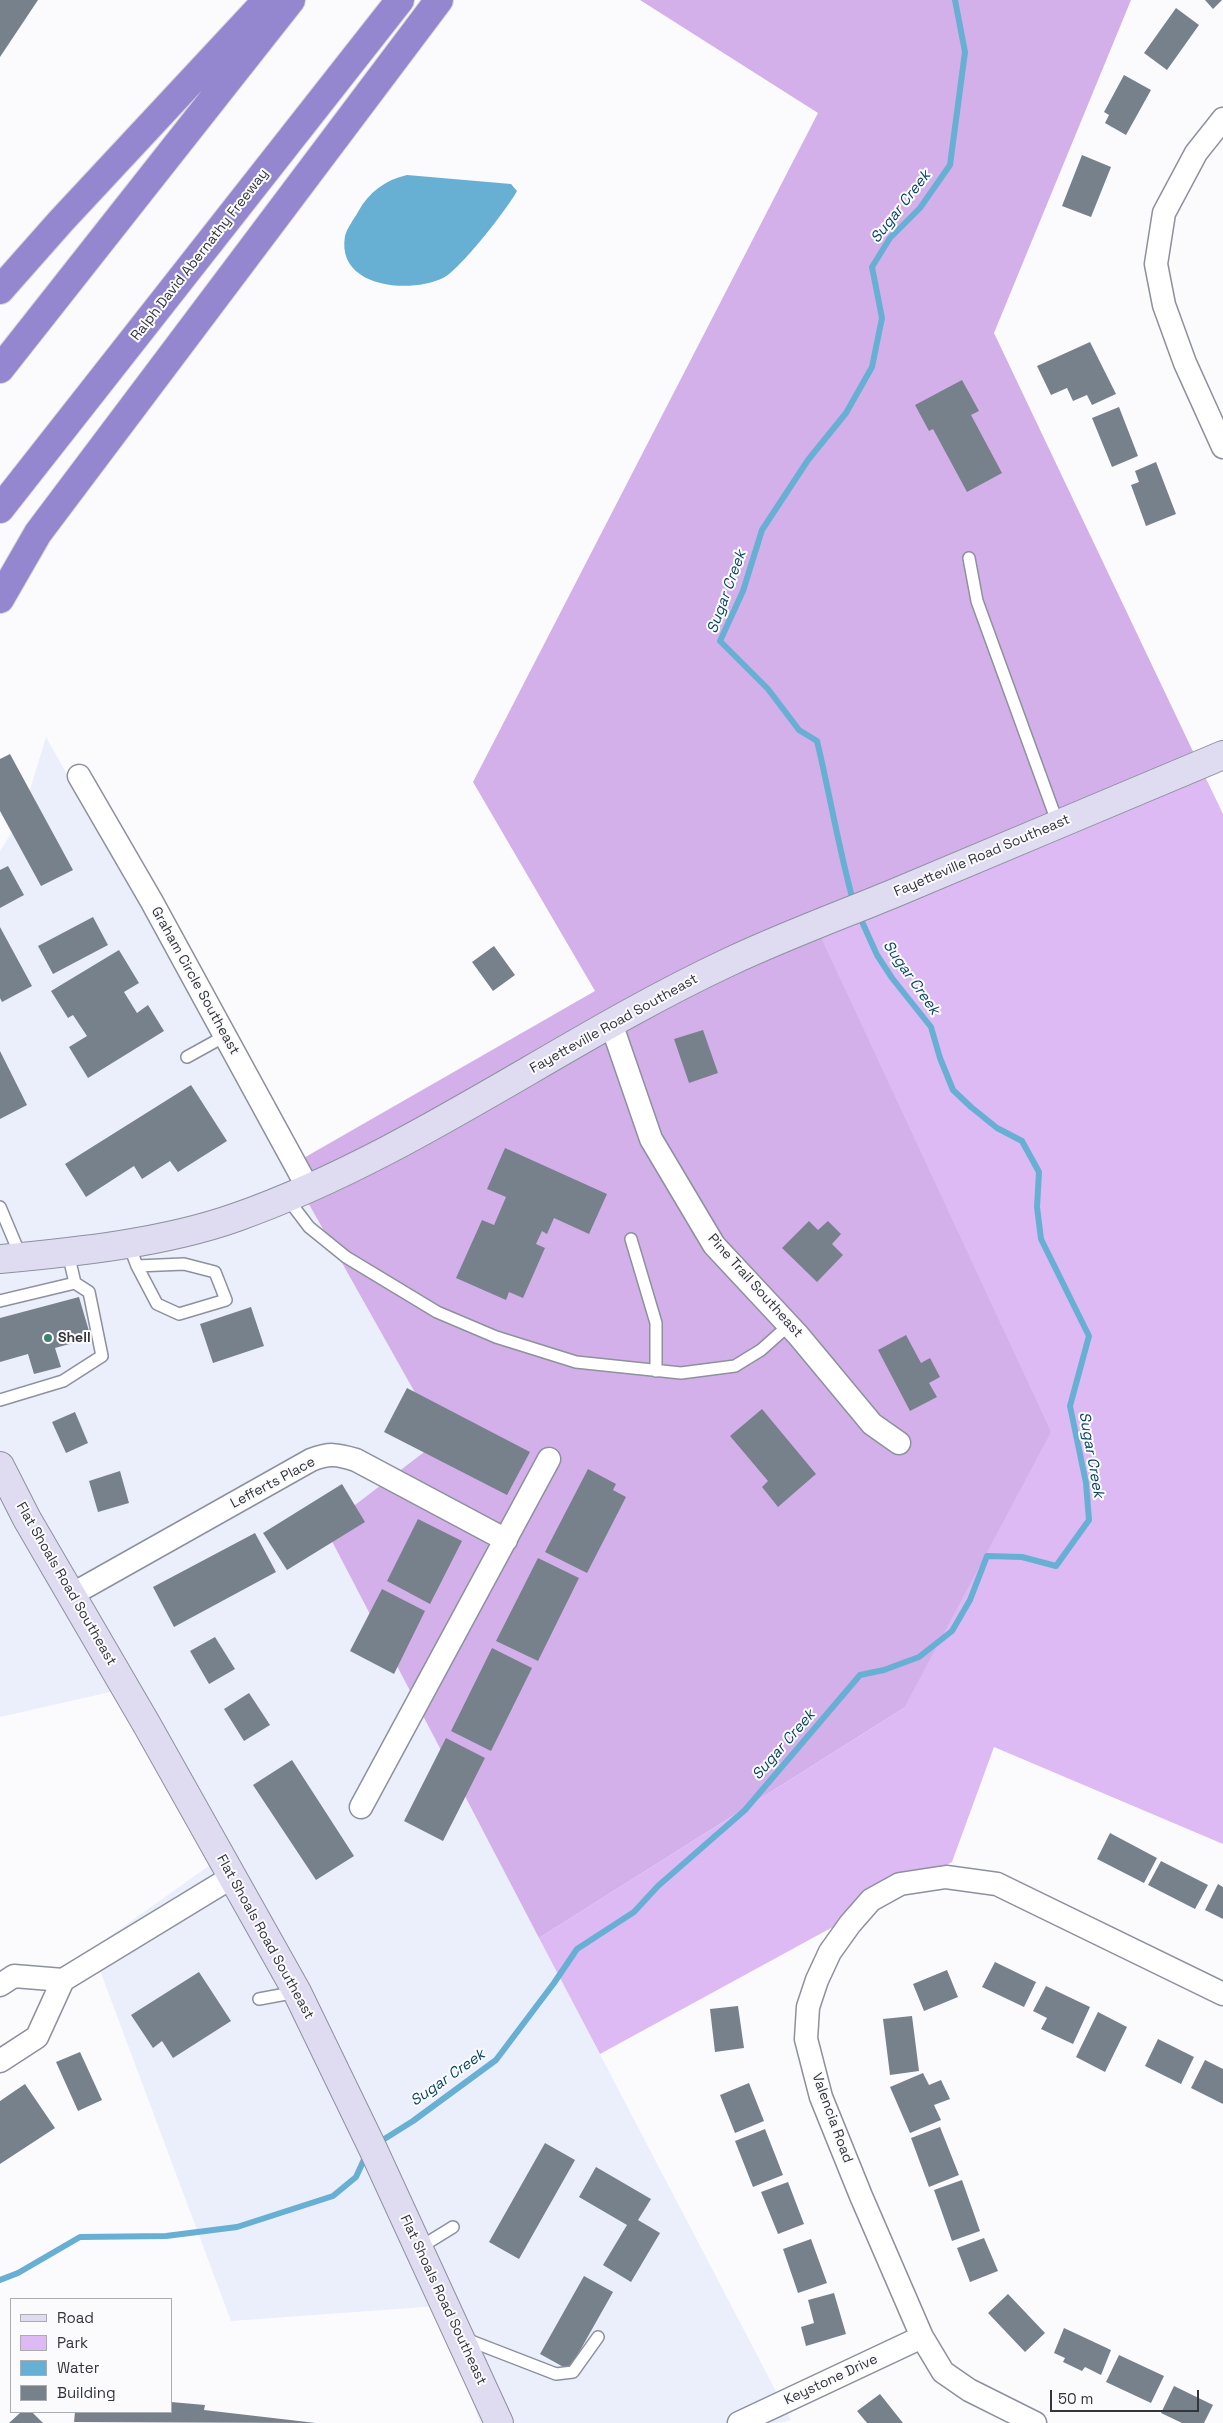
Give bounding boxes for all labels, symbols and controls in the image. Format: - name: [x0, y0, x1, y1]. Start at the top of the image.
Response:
- street label: Ralph David Abernathy Freeway: [128, 166, 272, 344]
- water label: Sugar Creek: [867, 167, 935, 247]
- water label: Sugar Creek: [704, 548, 750, 636]
- street label: Fayetteville Road Southeast: [891, 811, 1073, 901]
- street label: Graham Circle Southeast: [147, 904, 243, 1058]
- water label: Sugar Creek: [879, 937, 943, 1019]
- street label: Fayetteville Road Southeast: [527, 971, 701, 1077]
- street label: Pine Trail Southeast: [704, 1231, 806, 1341]
- place label: Shell: [58, 1330, 91, 1346]
- marker: Shell: [42, 1332, 54, 1344]
- water label: Sugar Creek: [1075, 1411, 1107, 1499]
- street label: Lefferts Place: [228, 1454, 318, 1512]
- street label: Flat Shoals Road Southeast: [12, 1499, 120, 1669]
- water label: Sugar Creek: [749, 1706, 819, 1784]
- street label: Flat Shoals Road Southeast: [213, 1852, 317, 2022]
- water label: Sugar Creek: [407, 2046, 489, 2110]
- street label: Valencia Road: [808, 2071, 856, 2165]
- street label: Flat Shoals Road Southeast: [396, 2212, 490, 2388]
- legend: [10, 2298, 172, 2413]
- text: Road: [57, 2308, 94, 2327]
- text: Park: [57, 2333, 88, 2352]
- street label: Keystone Drive: [782, 2351, 880, 2409]
- text: Water: [57, 2358, 99, 2377]
- scale bar: [1053, 2380, 1202, 2412]
- text: Building: [57, 2383, 116, 2402]
- text: 50 m: [1058, 2389, 1093, 2408]

